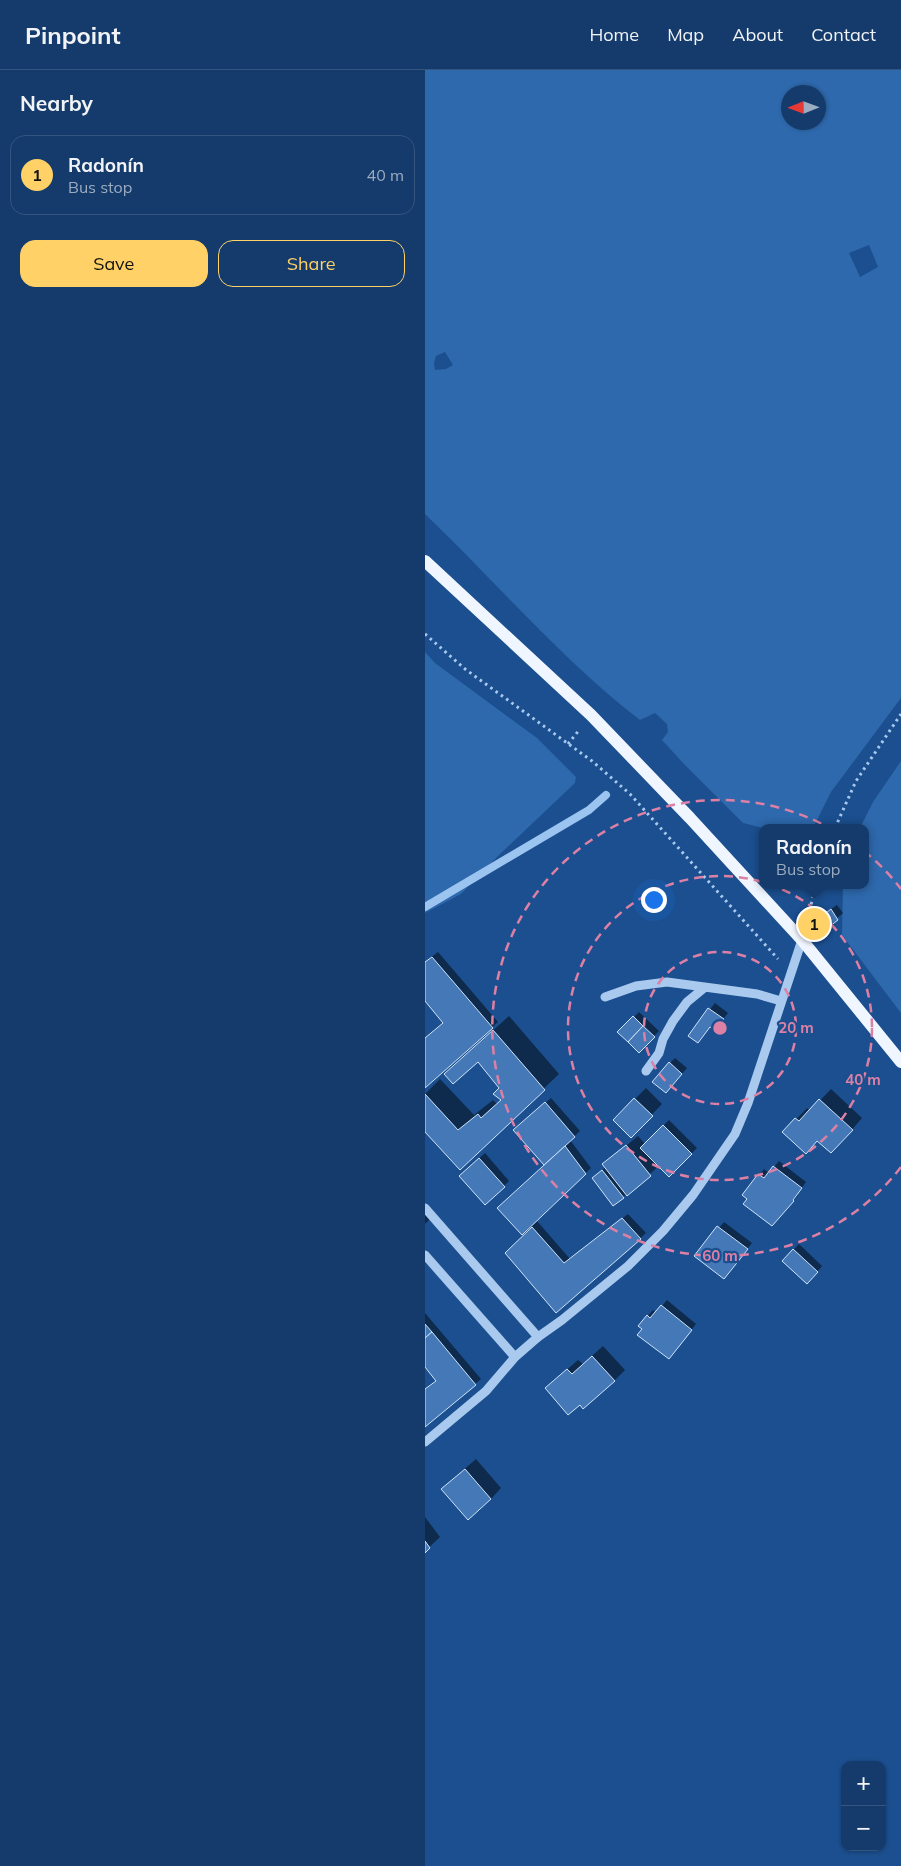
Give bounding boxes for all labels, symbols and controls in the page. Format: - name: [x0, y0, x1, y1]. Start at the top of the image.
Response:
- text: Pinpoint: [25, 20, 121, 50]
- text: Home: [589, 23, 639, 46]
- text: Map: [667, 23, 704, 46]
- text: About: [732, 23, 783, 46]
- text: Contact: [811, 23, 876, 46]
- north arrow: [781, 85, 826, 130]
- text: Nearby: [20, 90, 93, 116]
- text: Radonín: [68, 153, 144, 177]
- text: 1: [32, 165, 42, 185]
- text: 40 m: [367, 165, 404, 185]
- text: Bus stop: [68, 177, 132, 197]
- button: Save: [20, 240, 208, 287]
- button: Share: [218, 240, 405, 287]
- popup: [759, 824, 869, 889]
- text: Radonín: [776, 835, 852, 859]
- text: Bus stop: [776, 859, 840, 879]
- your location: [641, 887, 667, 913]
- pin: 1: [798, 905, 830, 943]
- text: 20 m: [778, 1018, 814, 1037]
- centre of rings: [711, 1019, 729, 1037]
- text: 40 m: [845, 1070, 881, 1089]
- text: 60 m: [702, 1246, 738, 1265]
- map controls: [841, 1761, 886, 1851]
- button: +: [841, 1761, 886, 1806]
- button: −: [841, 1806, 886, 1851]

